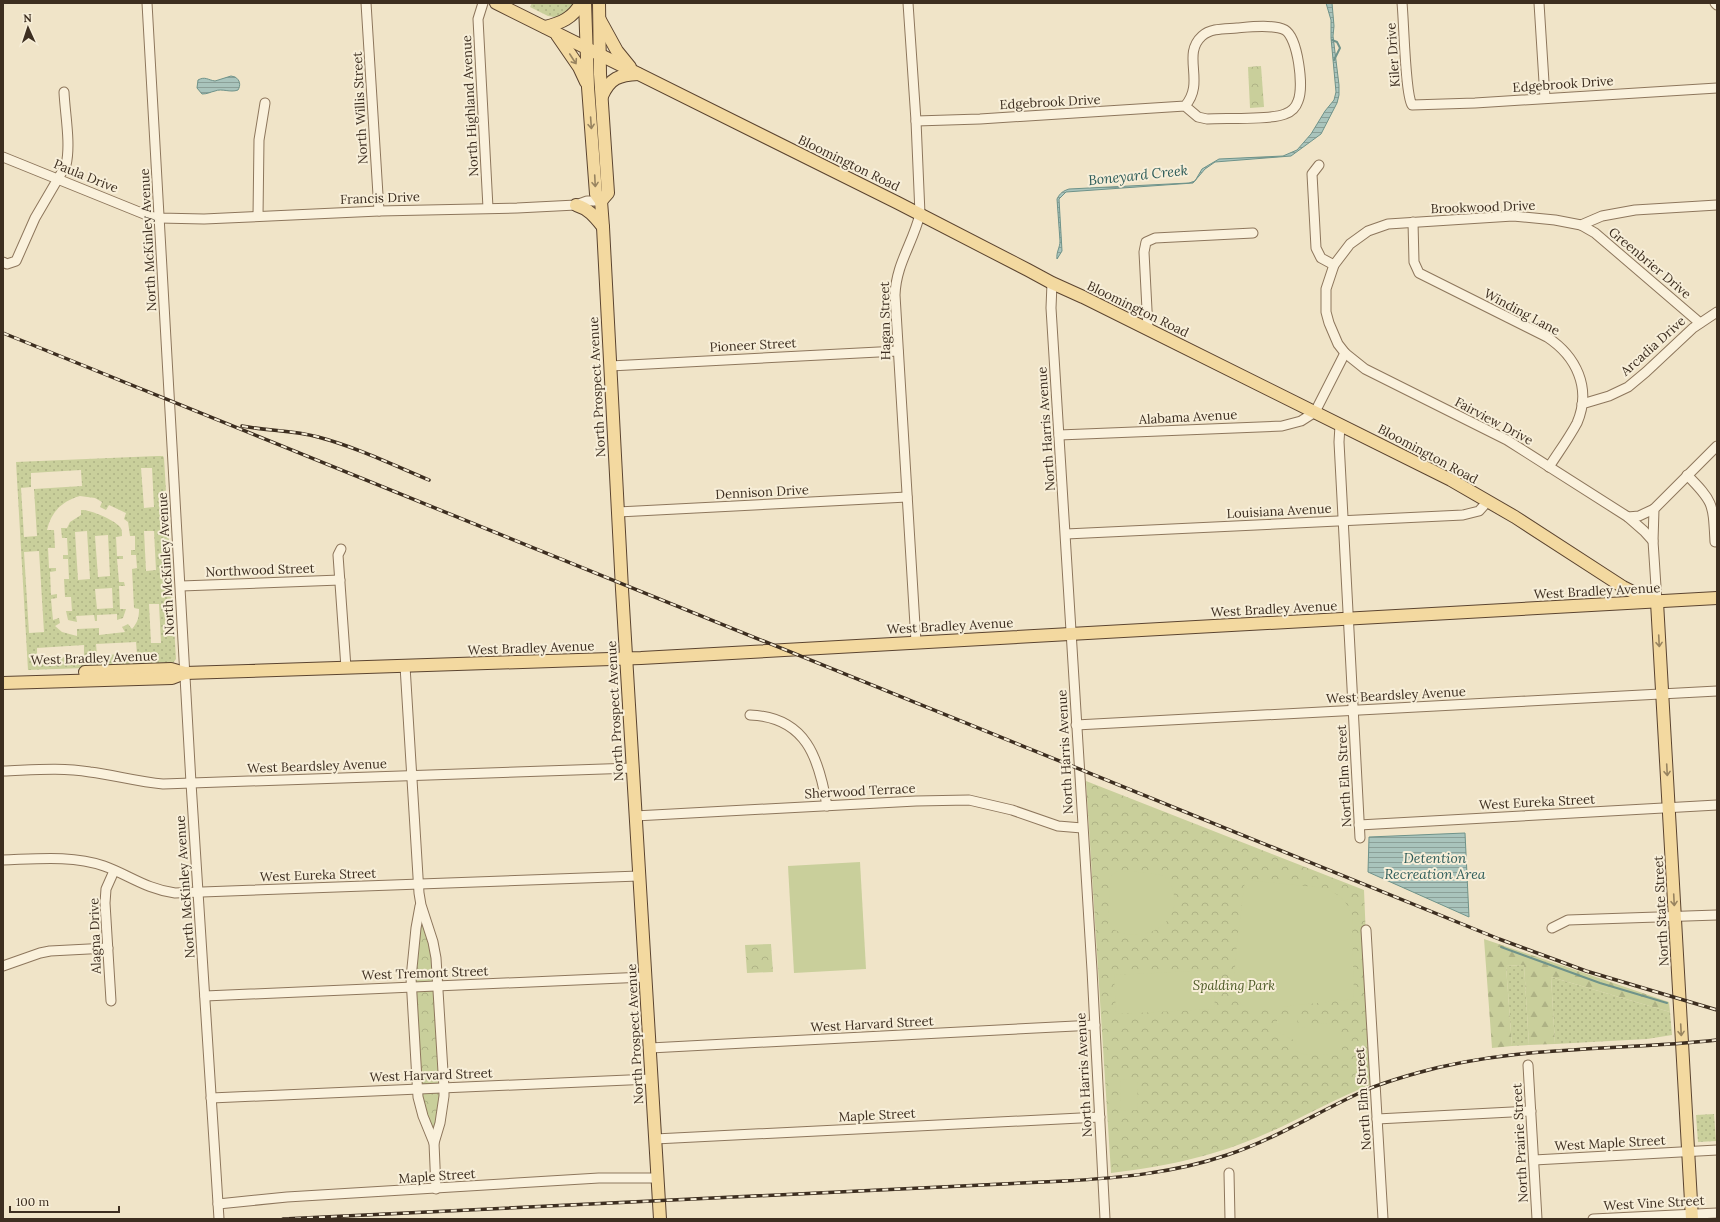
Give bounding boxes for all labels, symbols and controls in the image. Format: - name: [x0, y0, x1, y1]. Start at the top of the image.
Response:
- north arrow: [8, 8, 48, 48]
- text: N: [23, 11, 33, 25]
- street label: Kiler Drive: [1382, 22, 1404, 88]
- street label: North Highland Avenue: [458, 35, 482, 177]
- street label: North Willis Street: [349, 51, 371, 165]
- one-way arrow: [570, 53, 578, 65]
- street label: Edgebrook Drive: [1512, 72, 1614, 96]
- street label: Edgebrook Drive: [999, 91, 1101, 113]
- one-way arrow: [587, 116, 594, 129]
- street label: Bloomington Road: [795, 131, 903, 195]
- street label: Paula Drive: [51, 155, 121, 197]
- water label: Boneyard Creek: [1087, 161, 1189, 189]
- street label: North McKinley Avenue: [136, 168, 160, 312]
- one-way arrow: [592, 174, 599, 187]
- street label: Francis Drive: [340, 188, 420, 208]
- street label: Brookwood Drive: [1430, 197, 1536, 217]
- street label: Greenbrier Drive: [1605, 223, 1695, 303]
- street label: Bloomington Road: [1084, 277, 1192, 341]
- street label: Hagan Street: [876, 281, 894, 361]
- street label: Winding Lane: [1481, 285, 1563, 339]
- street label: Arcadia Drive: [1616, 312, 1689, 380]
- street label: North Prospect Avenue: [585, 316, 609, 458]
- street label: Pioneer Street: [709, 334, 797, 356]
- street label: North Harris Avenue: [1033, 366, 1059, 492]
- street label: Fairview Drive: [1452, 393, 1536, 449]
- street label: Alabama Avenue: [1137, 406, 1238, 428]
- street label: Bloomington Road: [1375, 420, 1481, 488]
- street label: Dennison Drive: [715, 481, 809, 503]
- street label: North McKinley Avenue: [154, 492, 178, 636]
- street label: Louisiana Avenue: [1226, 500, 1332, 522]
- street label: Northwood Street: [205, 560, 315, 580]
- street label: West Bradley Avenue: [1533, 579, 1661, 603]
- street label: West Bradley Avenue: [1210, 597, 1338, 621]
- street label: West Bradley Avenue: [886, 614, 1014, 638]
- one-way arrow: [1656, 634, 1663, 647]
- street label: West Bradley Avenue: [467, 637, 595, 659]
- street label: North Prospect Avenue: [603, 640, 627, 782]
- street label: West Bradley Avenue: [30, 647, 158, 669]
- street label: West Beardsley Avenue: [1326, 683, 1466, 707]
- street label: North Harris Avenue: [1053, 689, 1077, 815]
- street label: North Elm Street: [1333, 724, 1355, 828]
- street label: West Beardsley Avenue: [247, 755, 387, 777]
- one-way arrow: [1663, 763, 1670, 776]
- street label: Sherwood Terrace: [804, 780, 916, 802]
- street label: West Eureka Street: [1479, 790, 1595, 814]
- street label: North McKinley Avenue: [172, 815, 198, 959]
- water label: Detention Recreation Area: [1384, 849, 1486, 883]
- street label: North State Street: [1650, 855, 1672, 967]
- street label: West Eureka Street: [260, 864, 376, 886]
- one-way arrow: [1670, 893, 1678, 906]
- street label: Alagna Drive: [85, 898, 105, 975]
- street label: West Tremont Street: [361, 962, 489, 984]
- street label: North Prospect Avenue: [623, 963, 647, 1105]
- park label: Spalding Park: [1193, 977, 1275, 994]
- street label: West Harvard Street: [810, 1012, 934, 1036]
- street label: North Harris Avenue: [1072, 1012, 1096, 1138]
- one-way arrow: [1677, 1023, 1685, 1036]
- street label: North Elm Street: [1351, 1047, 1375, 1151]
- street label: West Harvard Street: [369, 1064, 493, 1086]
- street label: North Prairie Street: [1508, 1083, 1532, 1203]
- street label: Maple Street: [838, 1104, 916, 1126]
- street label: West Maple Street: [1554, 1132, 1666, 1154]
- street label: Maple Street: [398, 1165, 476, 1187]
- scale bar: [10, 1188, 119, 1214]
- street label: West Vine Street: [1603, 1192, 1705, 1214]
- text: 100 m: [16, 1194, 49, 1209]

